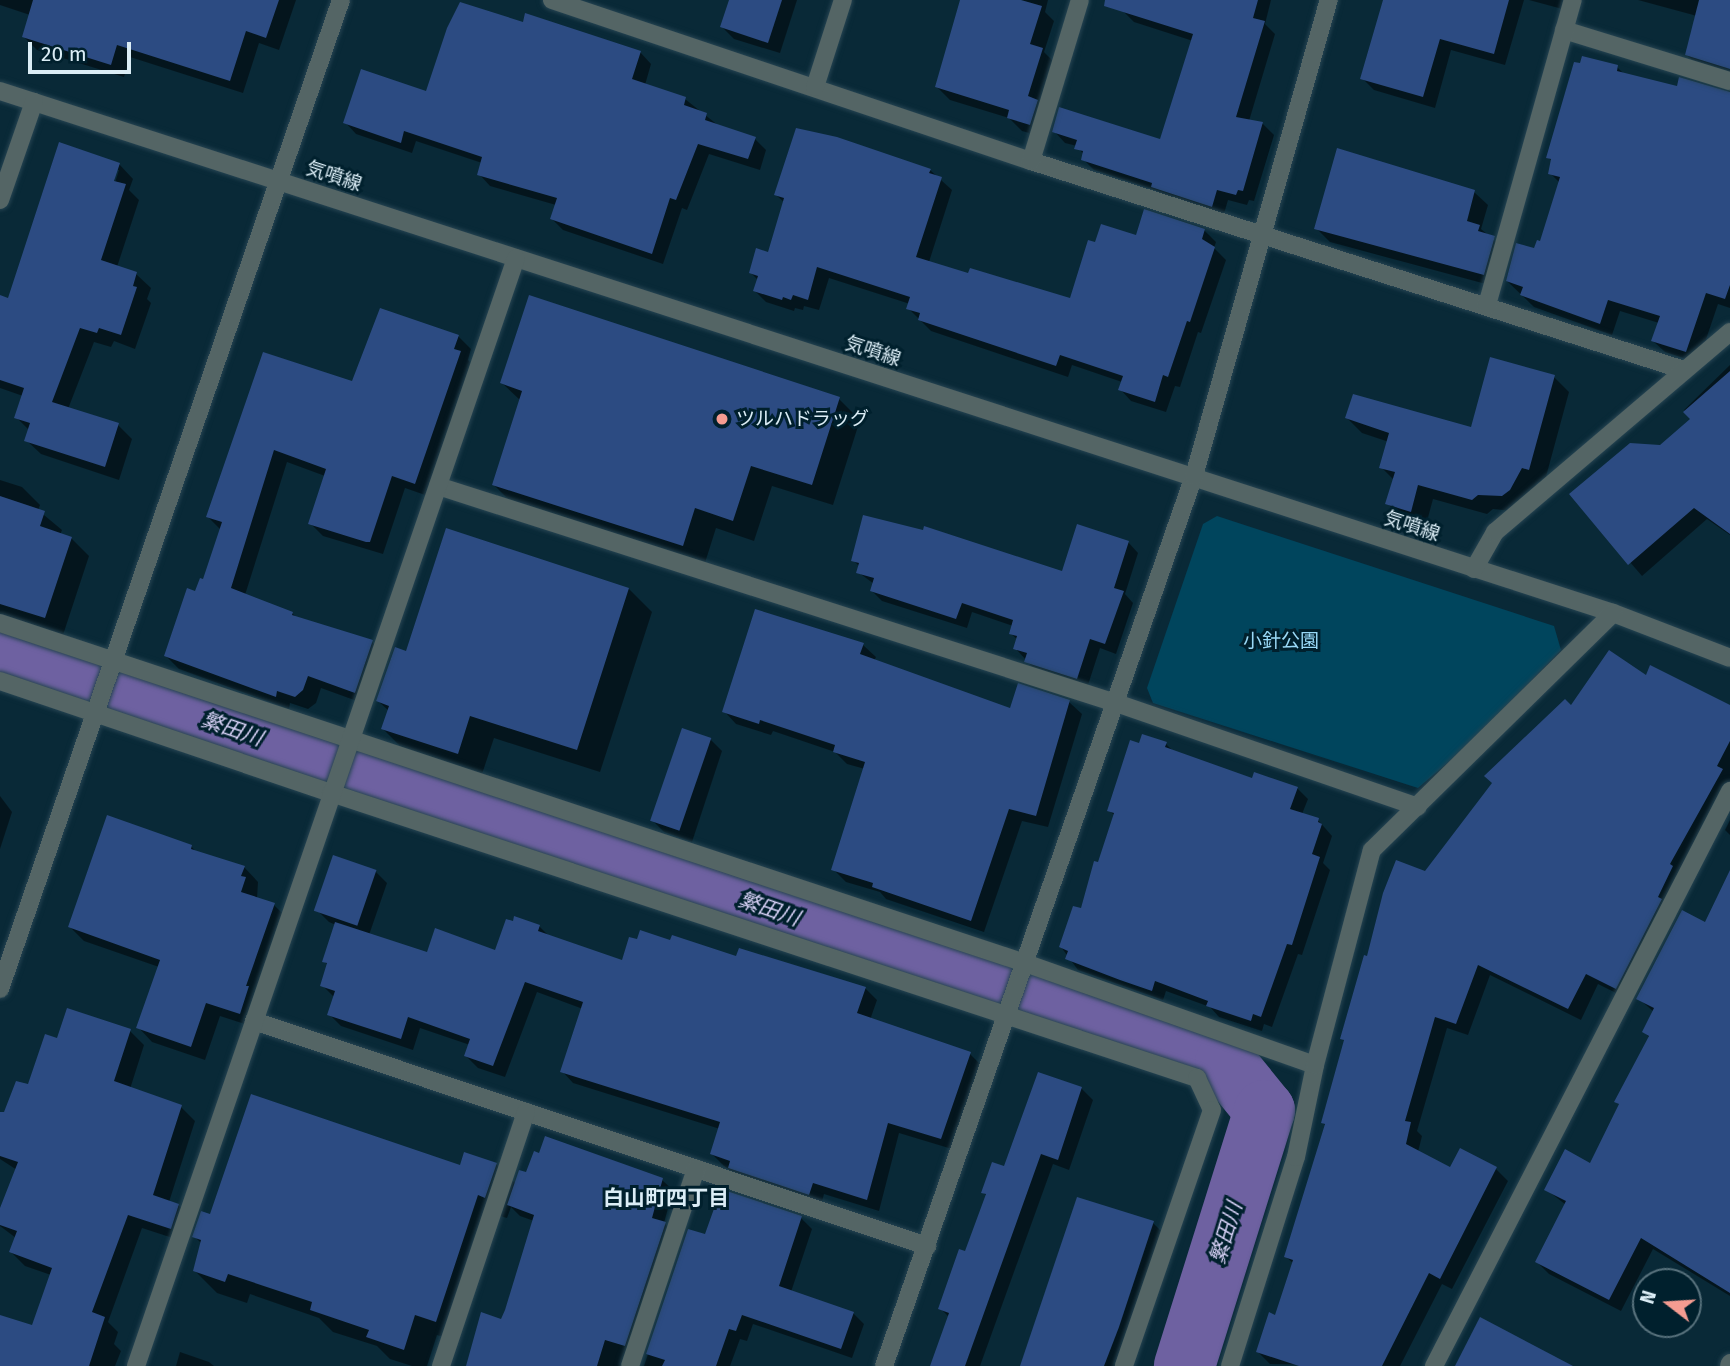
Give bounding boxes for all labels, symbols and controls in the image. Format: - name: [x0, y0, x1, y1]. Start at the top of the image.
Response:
- scale bar: [32, 28, 135, 72]
- text: 20 m: [41, 41, 87, 67]
- street label: 気噴線: [303, 156, 365, 196]
- street label: 気噴線: [842, 331, 904, 371]
- place label: ツルハドラッグ: [736, 408, 869, 430]
- marker: ツルハドラッグ: [714, 411, 730, 427]
- street label: 気噴線: [1381, 506, 1443, 546]
- park label: 小針公園: [1243, 630, 1319, 652]
- water label: 繁田川: [198, 707, 266, 751]
- water label: 繁田川: [735, 887, 803, 931]
- district label: 白山町四丁目: [603, 1185, 729, 1211]
- water label: 繁田川: [1205, 1199, 1247, 1267]
- north arrow: [1632, 1268, 1702, 1338]
- text: N: [1636, 1288, 1661, 1307]

